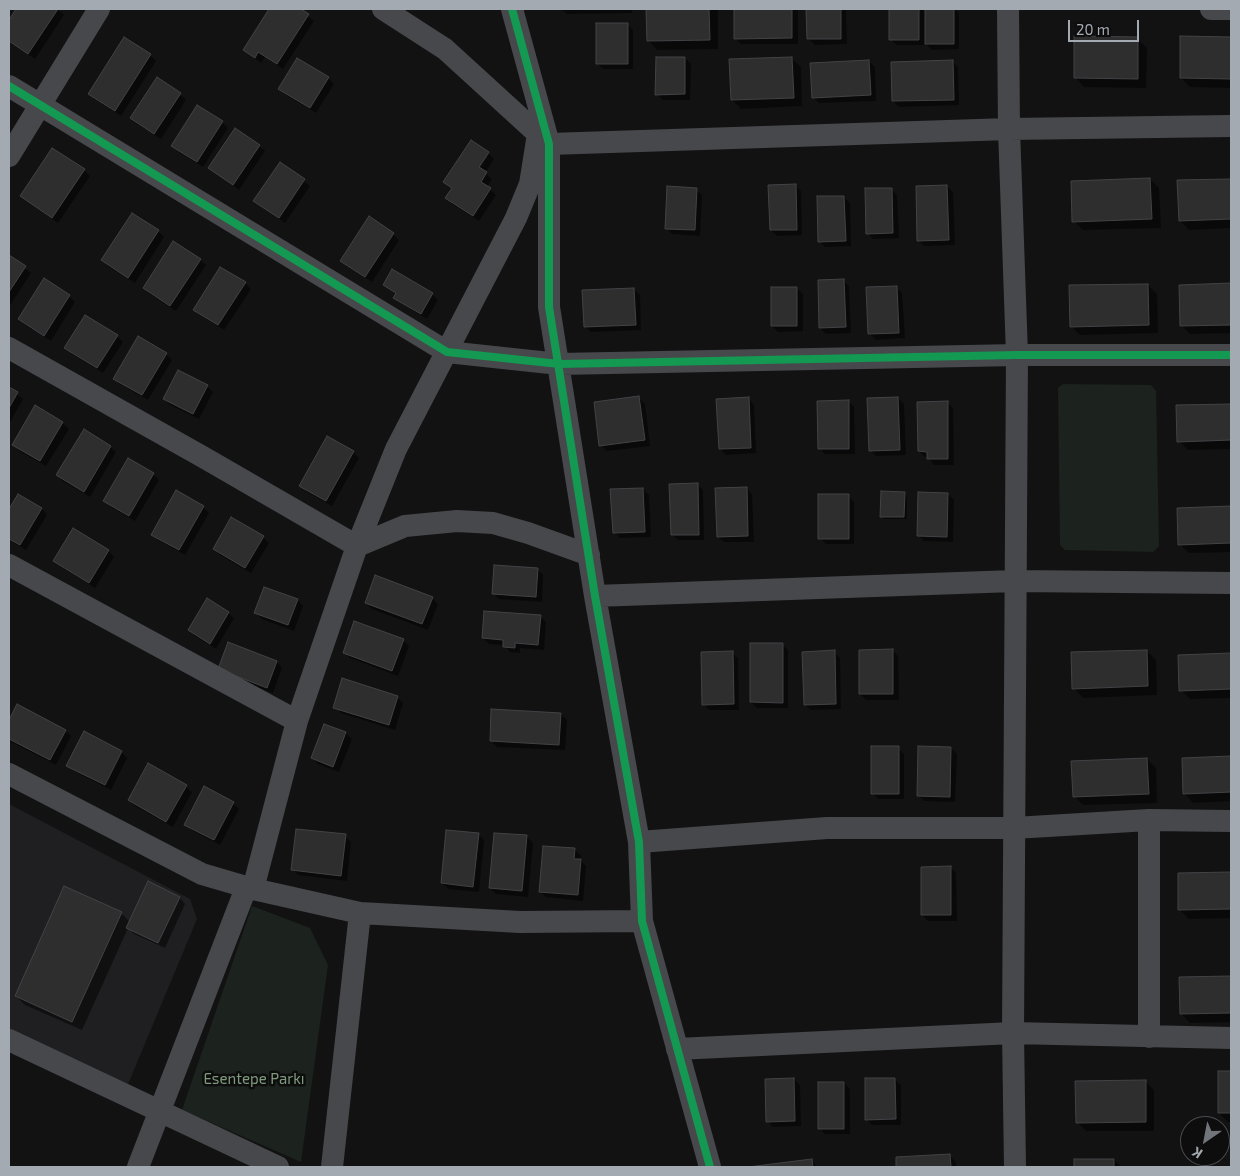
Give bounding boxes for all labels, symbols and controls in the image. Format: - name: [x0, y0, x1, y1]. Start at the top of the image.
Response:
- scale bar: [1070, 10, 1141, 42]
- text: 20 m: [1076, 20, 1110, 38]
- park label: Esentepe Parkı: [203, 1070, 305, 1088]
- north arrow: [1180, 1116, 1230, 1166]
- text: K: [1189, 1144, 1205, 1163]

